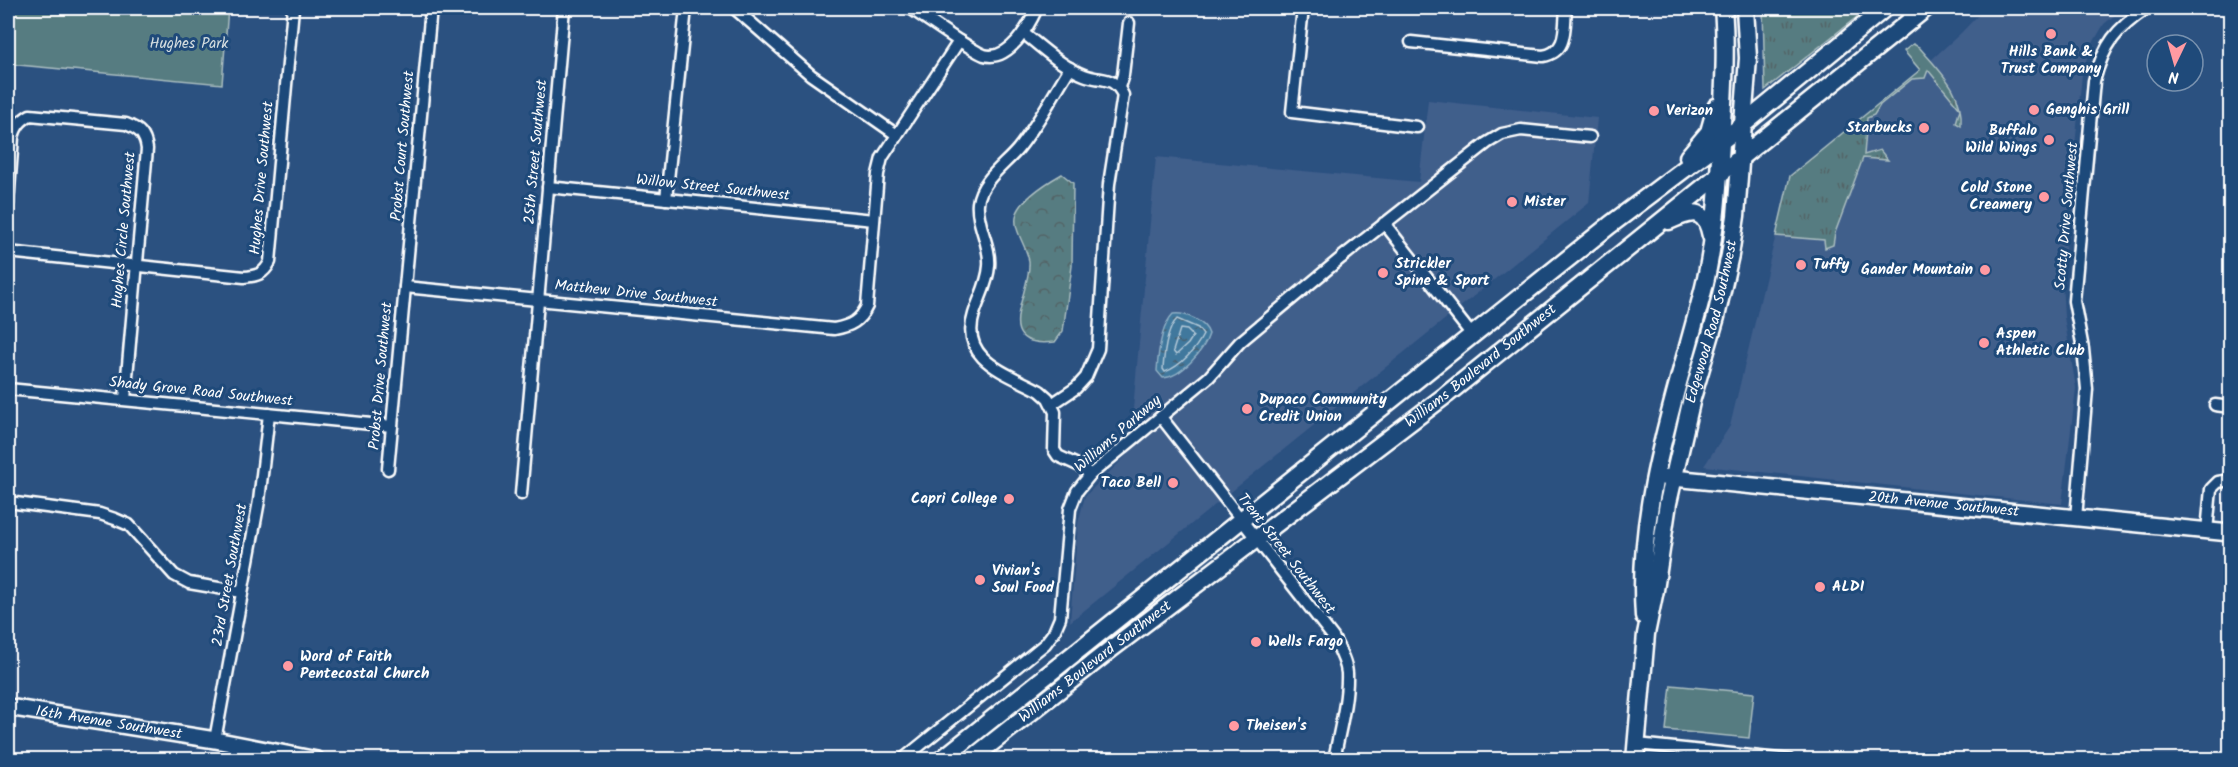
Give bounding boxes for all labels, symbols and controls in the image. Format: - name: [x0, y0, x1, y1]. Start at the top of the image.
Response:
- marker: Hills Bank & Trust Company: [2044, 27, 2058, 41]
- park label: Hughes Park: [150, 32, 229, 56]
- north arrow: [2145, 33, 2205, 93]
- place label: Hills Bank & Trust Company: [2001, 40, 2102, 81]
- text: N: [2168, 64, 2180, 89]
- street label: Probst Court Southwest: [384, 70, 422, 222]
- street label: 25th Street Southwest: [518, 78, 554, 226]
- place label: Genghis Grill: [2046, 98, 2129, 122]
- place label: Verizon: [1666, 99, 1713, 123]
- street label: Hughes Drive Southwest: [243, 100, 281, 256]
- marker: Genghis Grill: [2027, 103, 2041, 117]
- marker: Verizon: [1647, 104, 1661, 118]
- place label: Starbucks: [1846, 116, 1912, 140]
- place label: Buffalo Wild Wings: [1965, 119, 2037, 160]
- marker: Starbucks: [1917, 121, 1931, 135]
- marker: Buffalo Wild Wings: [2042, 133, 2056, 147]
- street label: Scotty Drive Southwest: [2049, 141, 2085, 291]
- street label: Hughes Circle Southwest: [105, 151, 143, 309]
- street label: Willow Street Southwest: [635, 168, 791, 208]
- place label: Cold Stone Creamery: [1961, 176, 2033, 217]
- place label: Mister: [1524, 190, 1566, 214]
- marker: Cold Stone Creamery: [2037, 190, 2051, 204]
- marker: Mister: [1505, 195, 1519, 209]
- street label: Edgewood Road Southwest: [1679, 238, 1744, 406]
- place label: Strickler Spine & Sport: [1395, 252, 1490, 293]
- place label: Tuffy: [1813, 253, 1850, 277]
- marker: Tuffy: [1794, 258, 1808, 272]
- place label: Gander Mountain: [1861, 258, 1973, 282]
- marker: Gander Mountain: [1978, 263, 1992, 277]
- marker: Strickler Spine & Sport: [1376, 266, 1390, 280]
- street label: Matthew Drive Southwest: [553, 274, 719, 315]
- street label: Williams Boulevard Southwest: [1400, 298, 1562, 434]
- street label: Probst Drive Southwest: [363, 301, 399, 451]
- place label: Aspen Athletic Club: [1996, 322, 2085, 363]
- marker: Aspen Athletic Club: [1977, 336, 1991, 350]
- street label: Shady Grove Road Southwest: [108, 370, 294, 414]
- place label: Dupaco Community Credit Union: [1259, 388, 1387, 429]
- street label: Williams Parkway: [1069, 389, 1168, 479]
- marker: Dupaco Community Credit Union: [1240, 402, 1254, 416]
- place label: Taco Bell: [1101, 471, 1161, 495]
- marker: Taco Bell: [1166, 476, 1180, 490]
- street label: 20th Avenue Southwest: [1867, 485, 2020, 524]
- place label: Capri College: [911, 487, 998, 511]
- street label: Trent Street Southwest: [1231, 488, 1341, 620]
- marker: Capri College: [1002, 492, 1016, 506]
- street label: 23rd Street Southwest: [206, 501, 254, 648]
- place label: Vivian's Soul Food: [992, 559, 1055, 600]
- marker: Vivian's Soul Food: [973, 573, 987, 587]
- place label: ALDI: [1832, 575, 1865, 599]
- marker: ALDI: [1813, 580, 1827, 594]
- street label: Williams Boulevard Southwest: [1013, 595, 1177, 729]
- place label: Wells Fargo: [1268, 630, 1343, 654]
- marker: Wells Fargo: [1249, 635, 1263, 649]
- place label: Word of Faith Pentecostal Church: [300, 645, 430, 686]
- marker: Word of Faith Pentecostal Church: [281, 659, 295, 673]
- street label: 16th Avenue Southwest: [34, 700, 184, 747]
- place label: Theisen's: [1246, 714, 1307, 738]
- marker: Theisen's: [1227, 719, 1241, 733]

